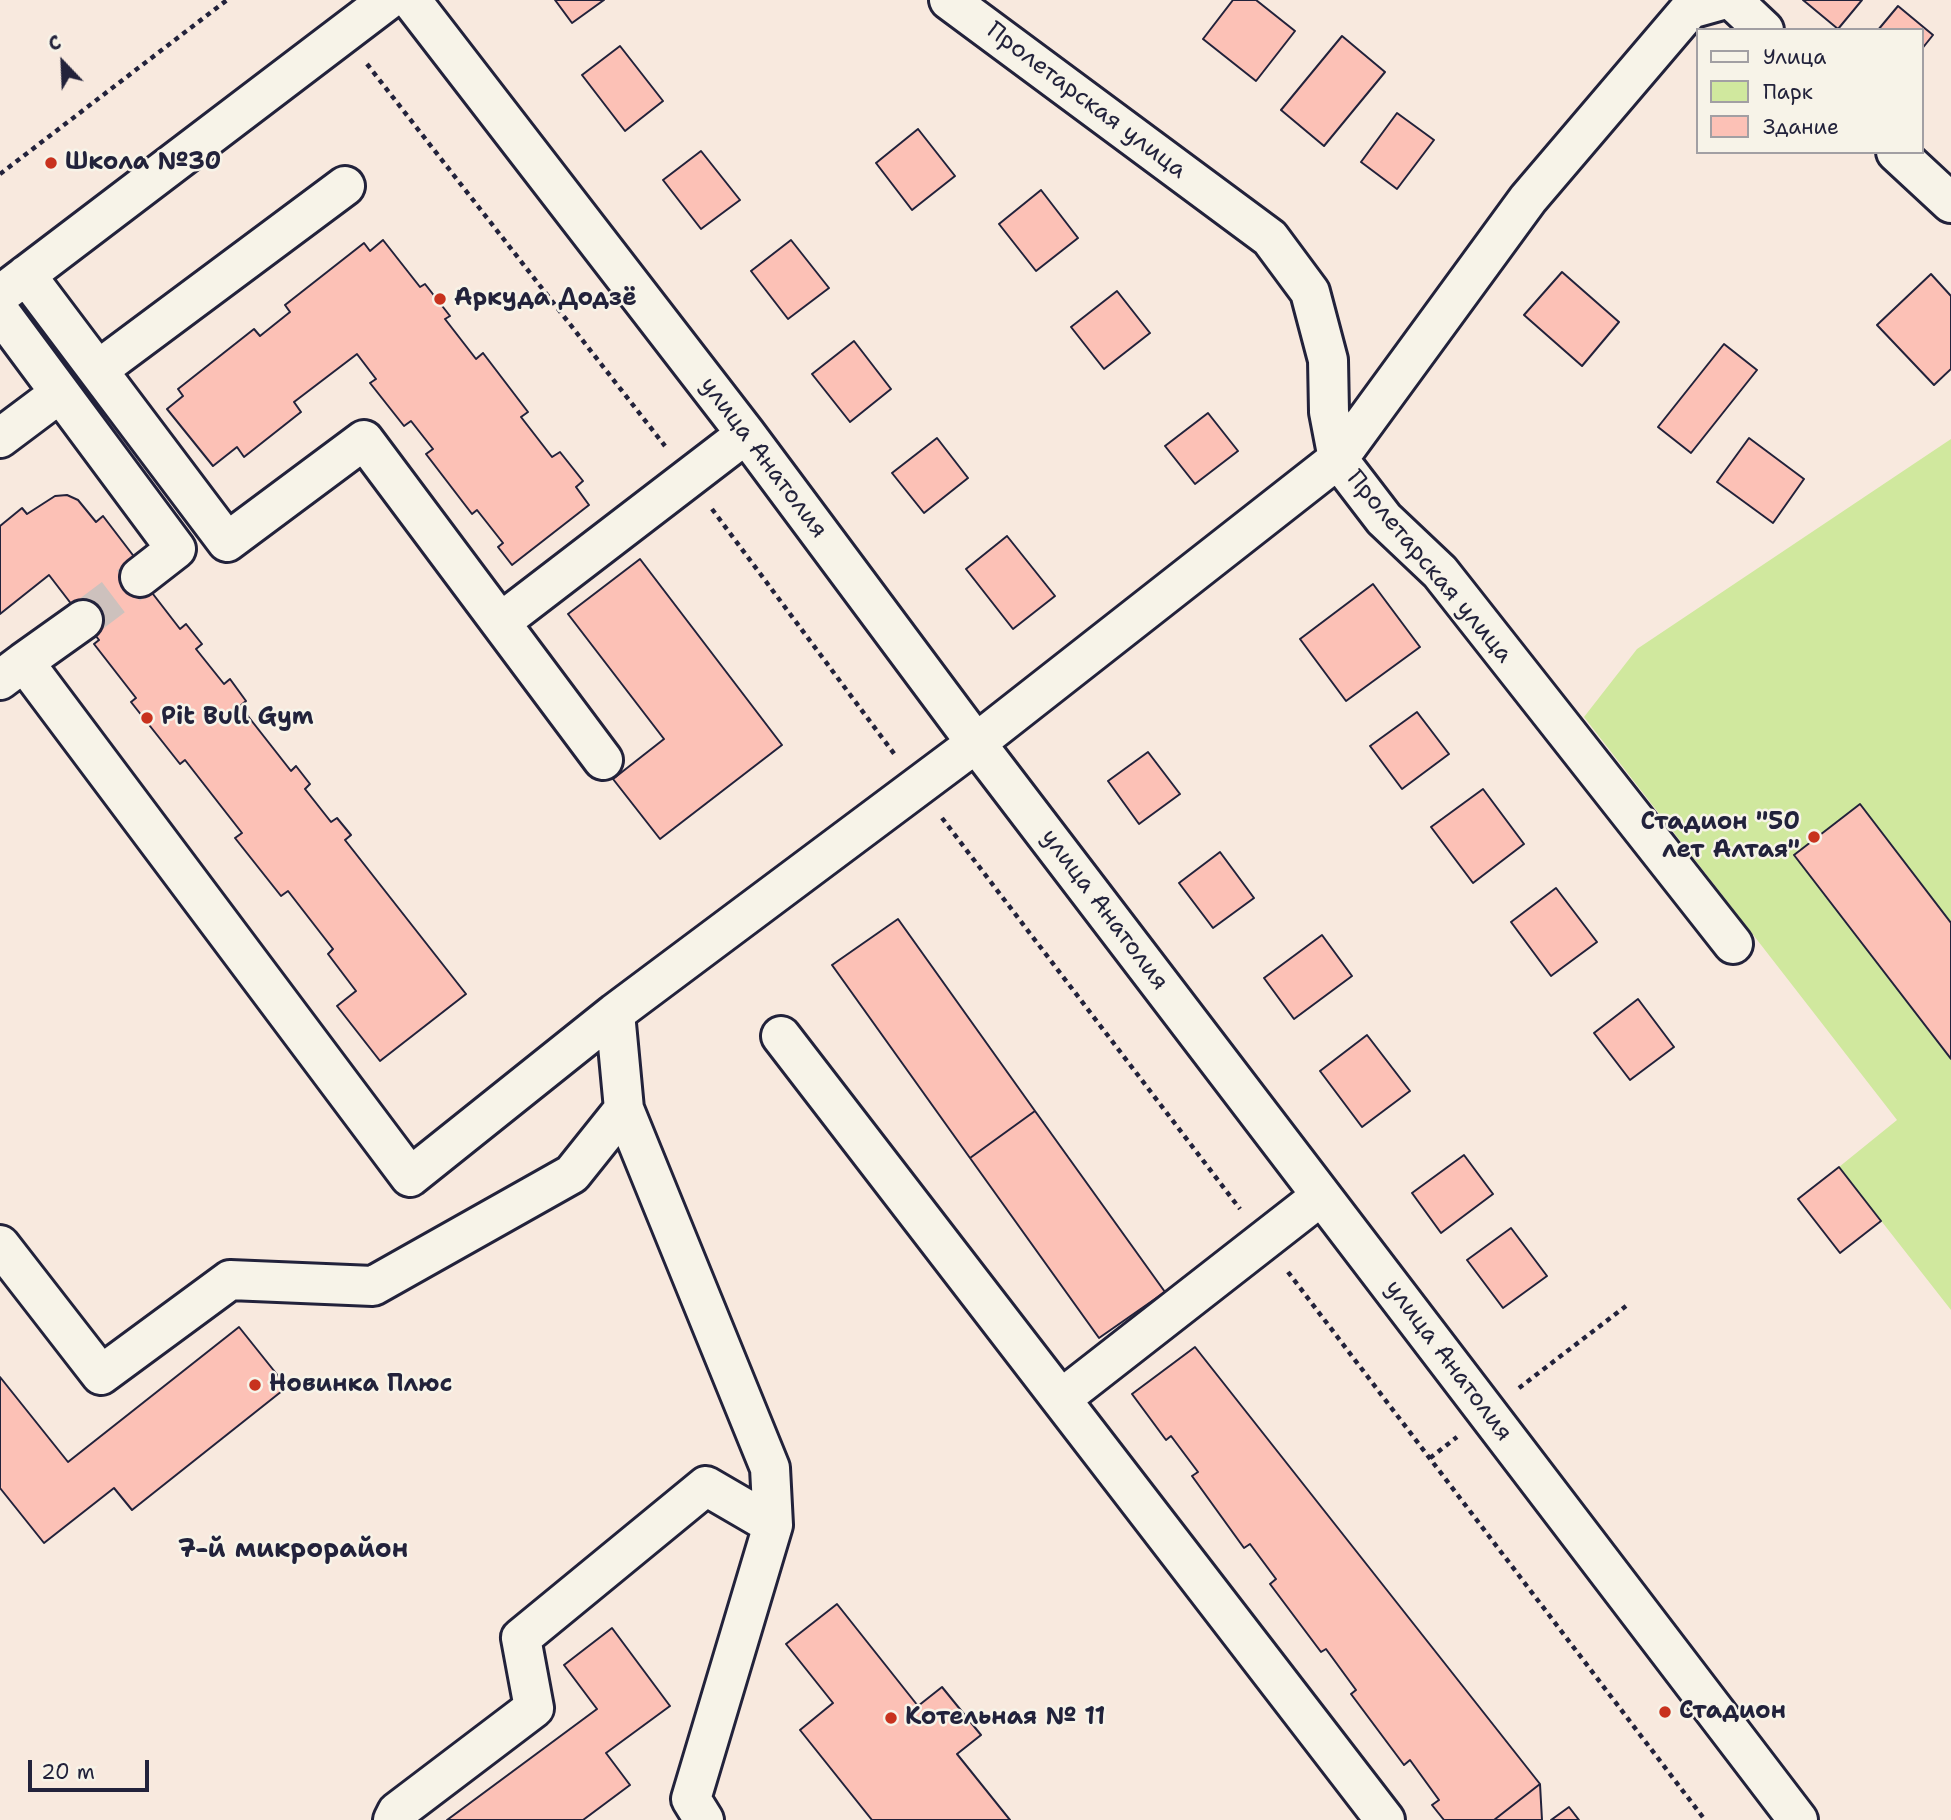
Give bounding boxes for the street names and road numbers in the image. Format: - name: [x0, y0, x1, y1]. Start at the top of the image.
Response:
- street label: Пролетарская улица: [980, 17, 1192, 185]
- street label: улица Анатолия: [693, 372, 833, 544]
- street label: Пролетарская улица: [1340, 465, 1518, 669]
- street label: улица Анатолия: [1034, 824, 1174, 996]
- street label: улица Анатолия: [1378, 1275, 1518, 1447]

